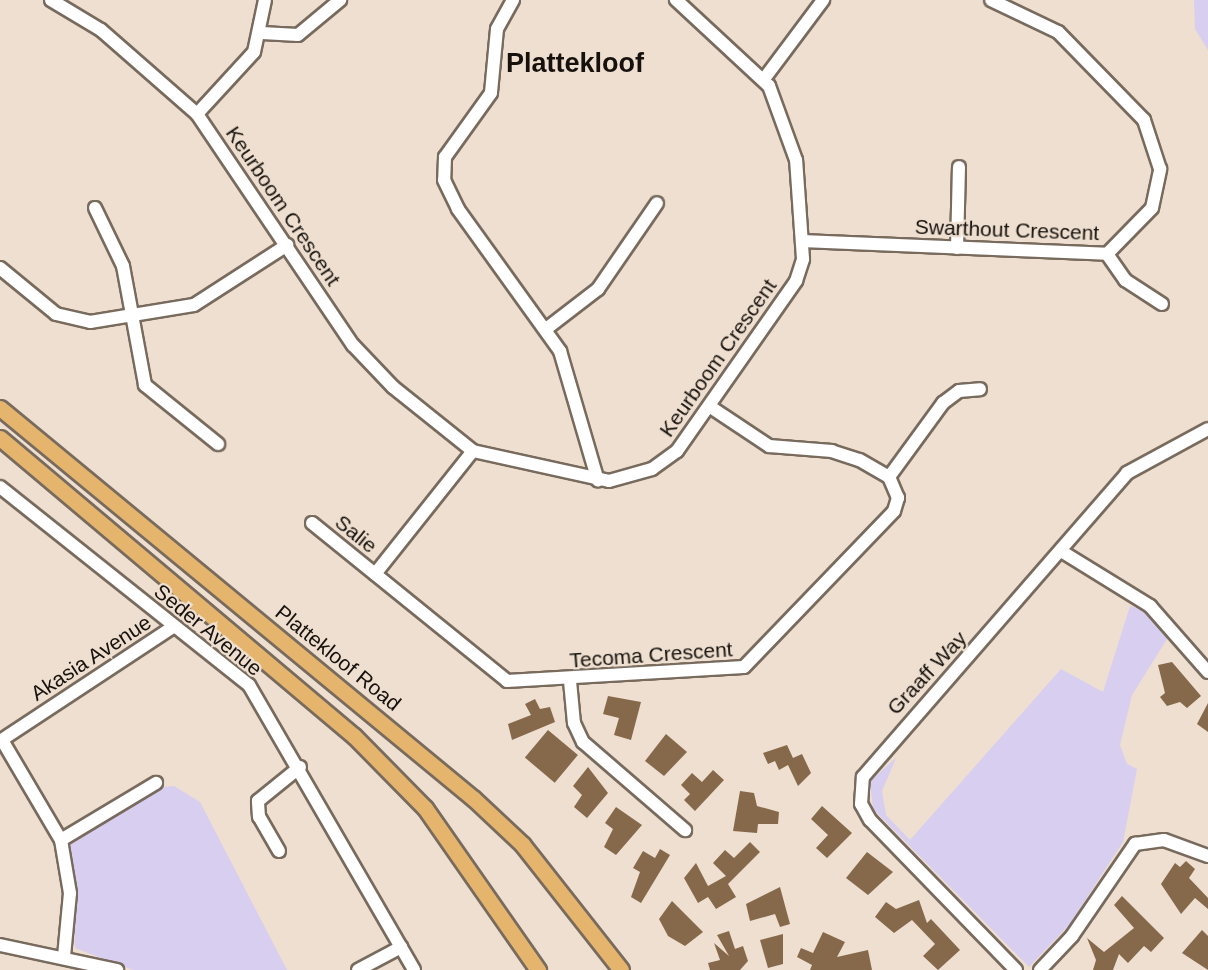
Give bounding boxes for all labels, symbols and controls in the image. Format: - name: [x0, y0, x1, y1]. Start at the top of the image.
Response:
- district label: Plattekloof: [506, 48, 644, 80]
- street label: Keurboom Crescent: [220, 122, 346, 290]
- street label: Swarthout Crescent: [914, 214, 1100, 246]
- street label: Keurboom Crescent: [654, 274, 782, 442]
- street label: Salie: [330, 510, 382, 558]
- street label: Seder Avenue: [149, 578, 267, 682]
- street label: Plattekloof Road: [270, 600, 406, 716]
- street label: Akasia Avenue: [26, 609, 156, 707]
- street label: Graaff Way: [882, 626, 972, 720]
- street label: Tecoma Crescent: [569, 637, 733, 673]

